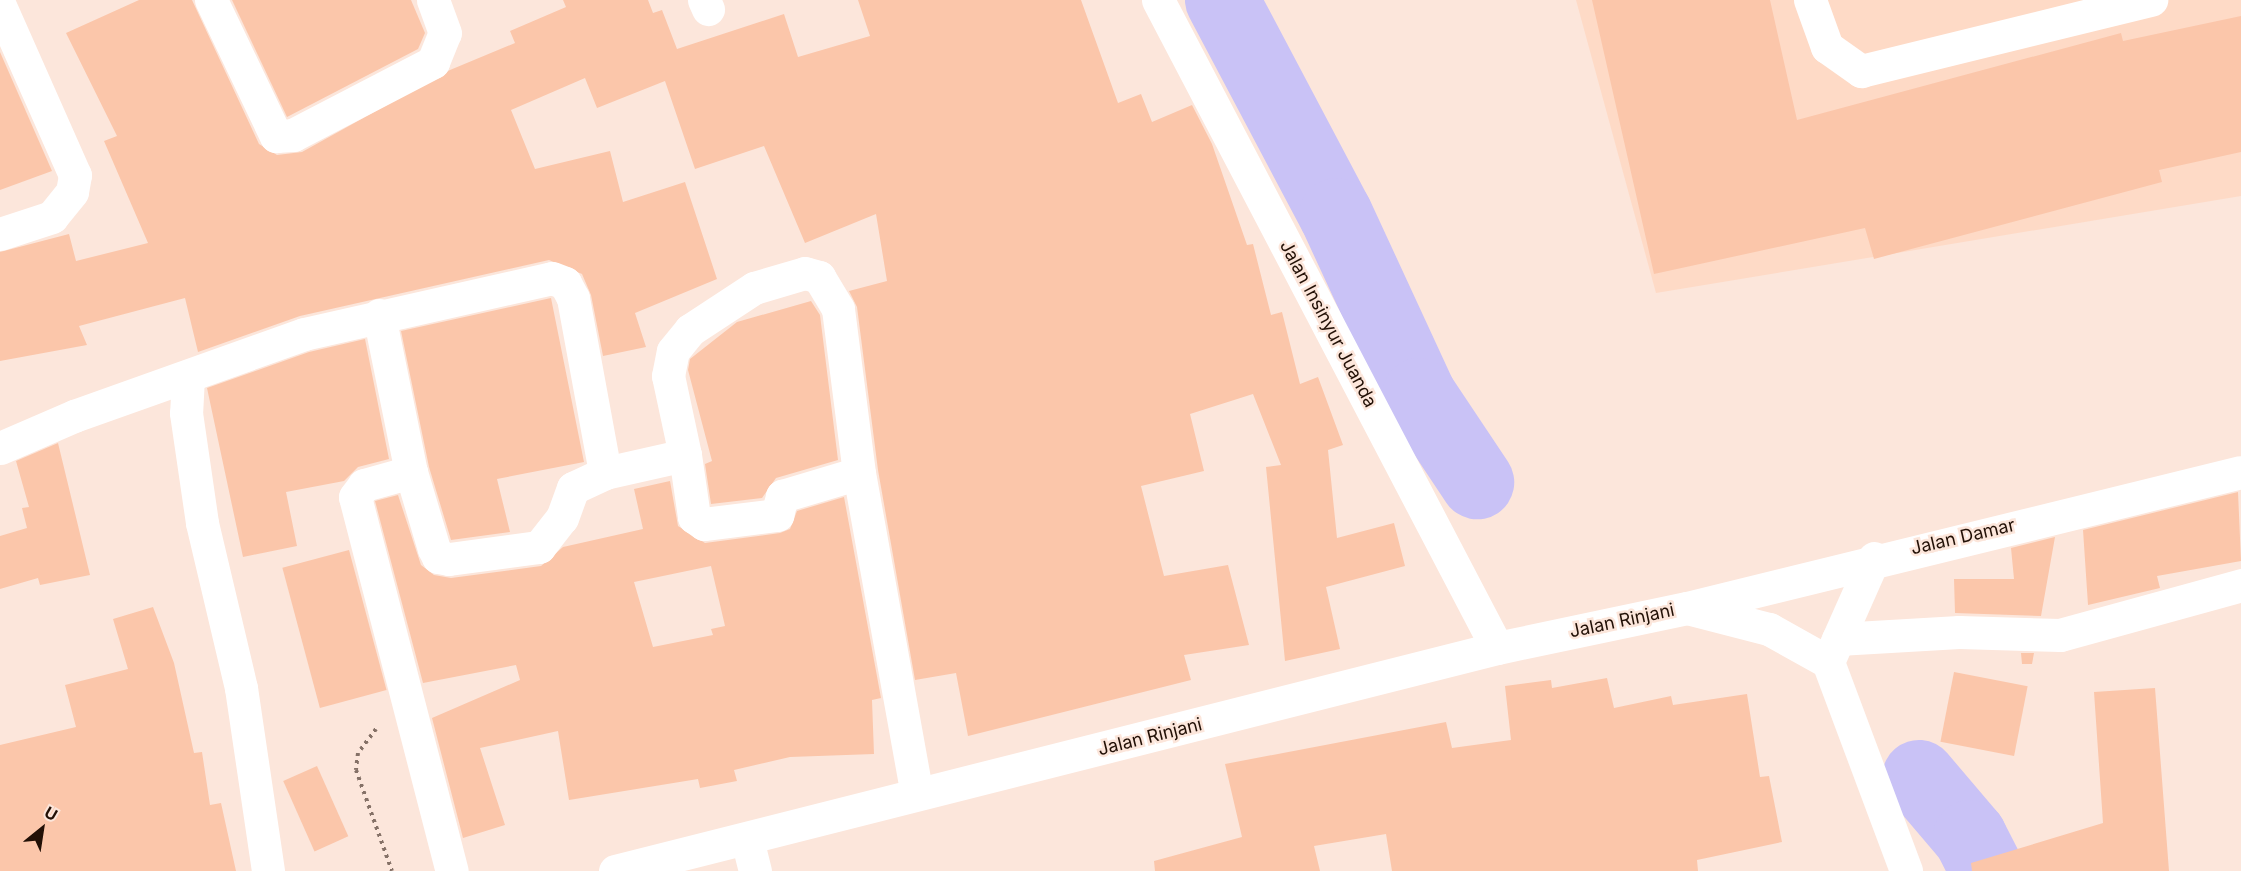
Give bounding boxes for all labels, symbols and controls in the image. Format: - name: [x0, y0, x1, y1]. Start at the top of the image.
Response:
- street label: Jalan Insinyur Juanda: [1275, 237, 1381, 411]
- street label: Jalan Damar: [1909, 515, 2017, 559]
- street label: Jalan Rinjani: [1568, 599, 1676, 643]
- street label: Jalan Rinjani: [1096, 714, 1204, 760]
- north arrow: [12, 799, 72, 859]
- text: U: [41, 802, 61, 825]

